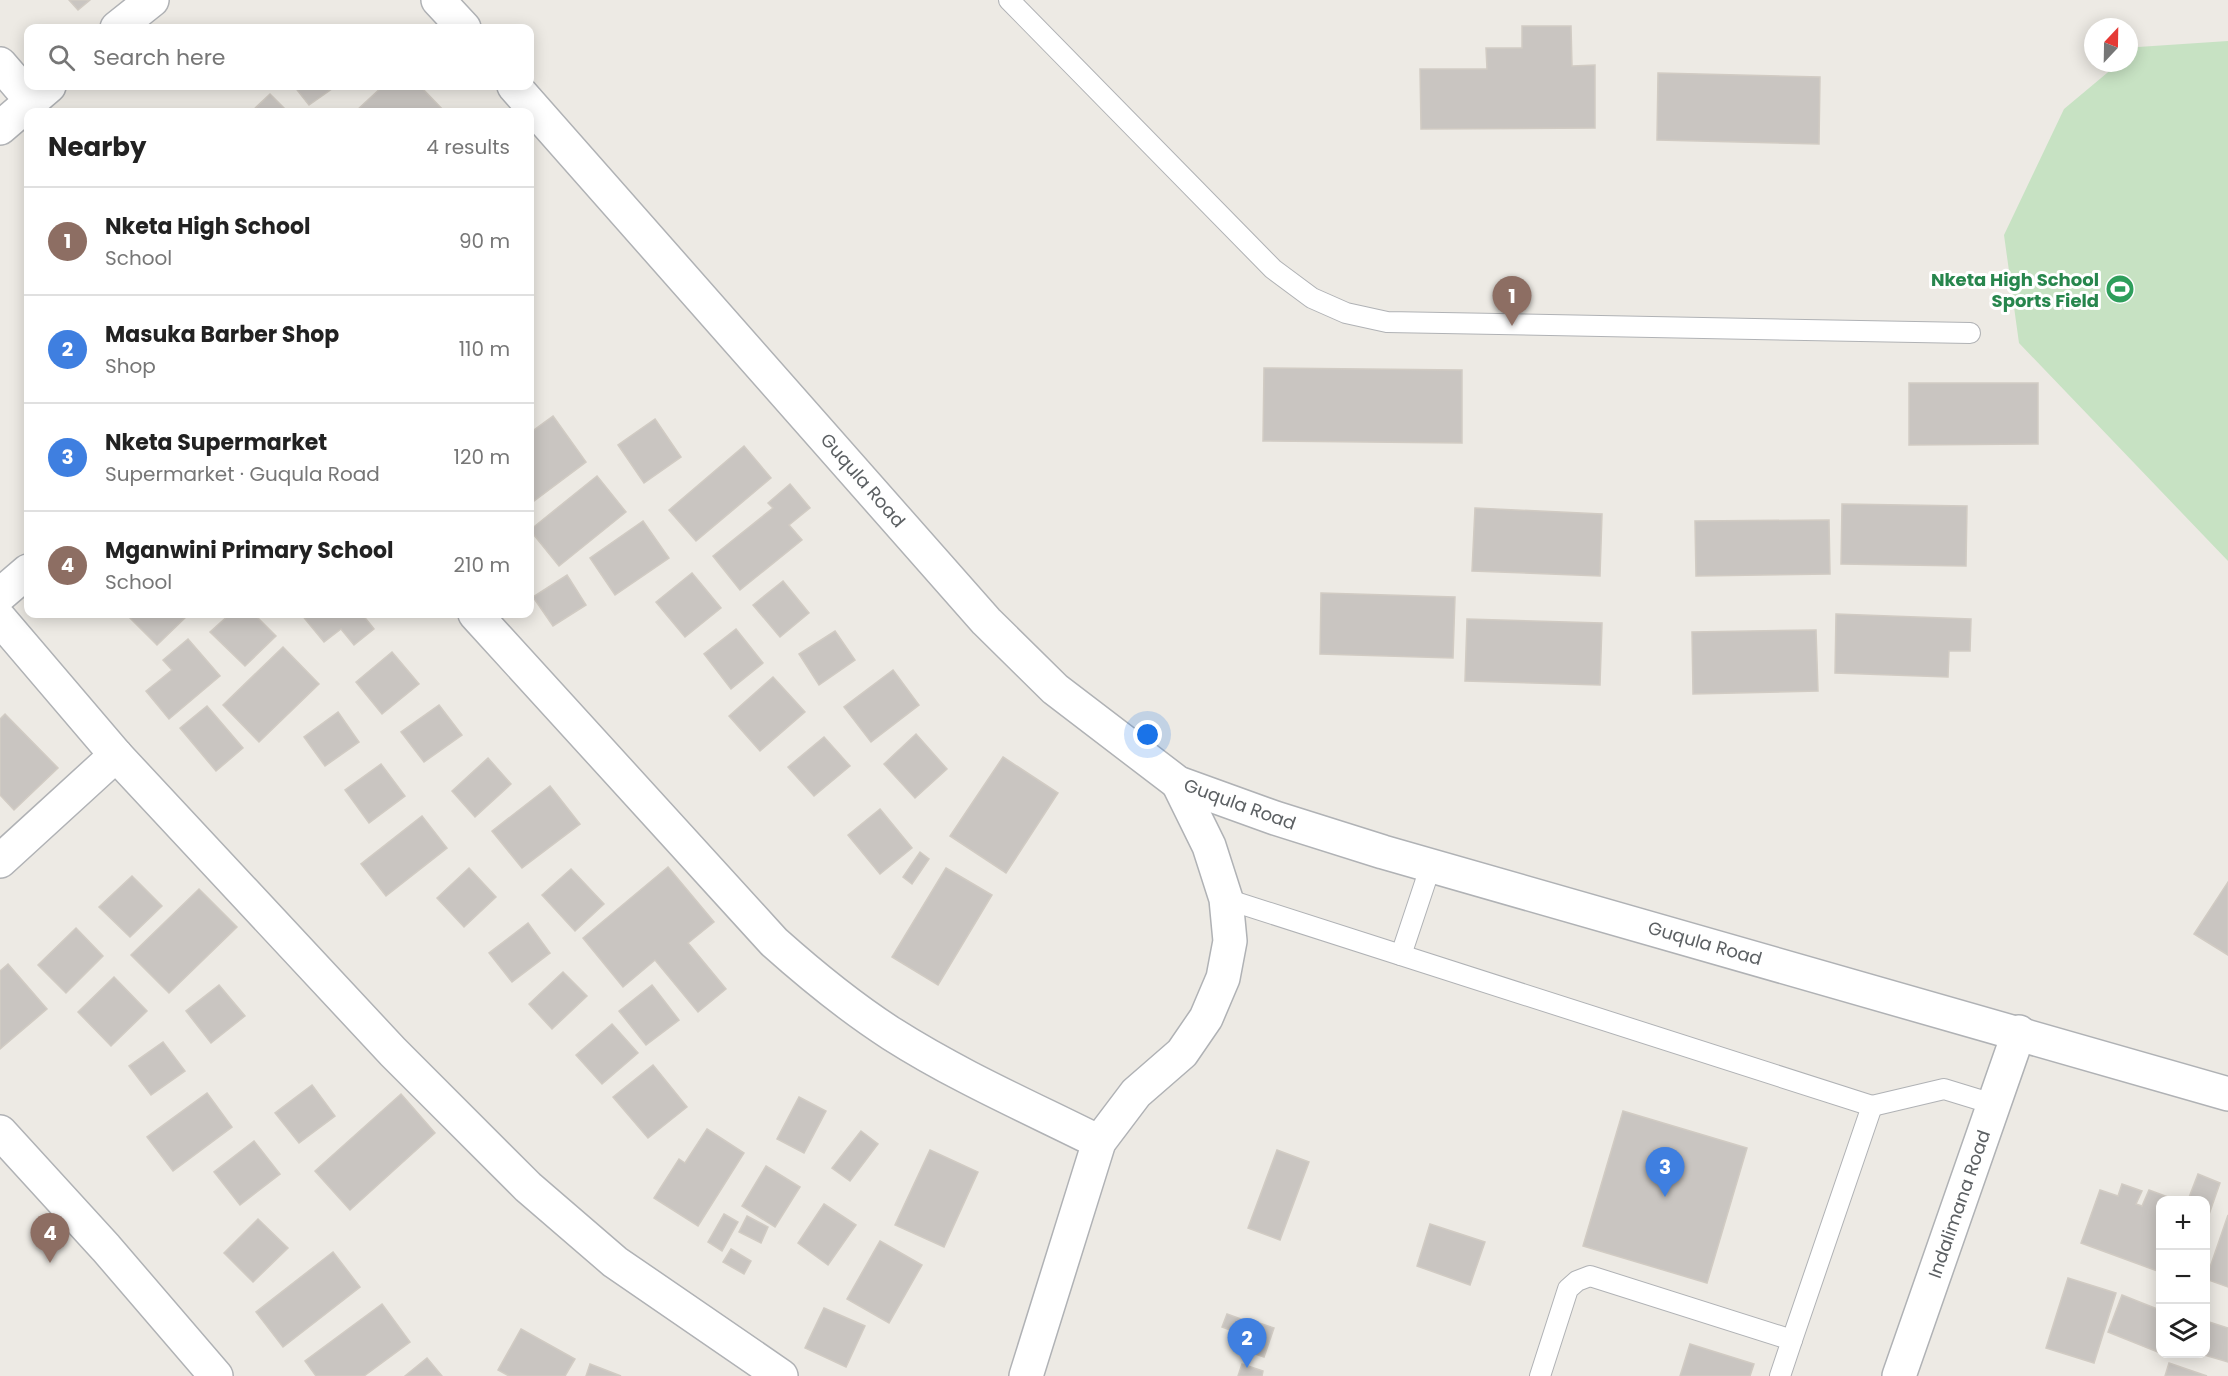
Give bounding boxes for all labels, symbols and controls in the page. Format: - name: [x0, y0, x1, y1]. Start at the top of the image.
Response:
- north arrow: [2084, 18, 2138, 72]
- search box: [24, 24, 534, 90]
- icon: search: [45, 41, 78, 74]
- text: Search here: [93, 42, 226, 73]
- text: Nearby: [48, 129, 146, 165]
- text: 4 results: [426, 133, 510, 161]
- text: Nketa High School: [105, 211, 310, 242]
- text: 1: [64, 227, 71, 255]
- text: 90 m: [459, 227, 510, 255]
- text: School: [105, 244, 172, 272]
- place label: Nketa High School Sports Field: [1931, 267, 2099, 313]
- sports icon: Nketa High School Sports Field: [2104, 273, 2136, 305]
- pin: 1: [1492, 276, 1532, 326]
- text: Masuka Barber Shop: [105, 319, 339, 350]
- text: 2: [62, 335, 73, 363]
- text: 110 m: [459, 335, 510, 363]
- text: Shop: [105, 352, 156, 380]
- text: Nketa Supermarket: [105, 427, 327, 458]
- street label: Guqula Road: [815, 427, 911, 533]
- text: 3: [61, 443, 74, 471]
- text: 120 m: [454, 443, 510, 471]
- text: Supermarket · Guqula Road: [105, 460, 380, 488]
- text: Mganwini Primary School: [105, 535, 393, 566]
- text: 4: [61, 551, 74, 579]
- text: 210 m: [454, 551, 510, 579]
- text: School: [105, 568, 172, 596]
- your location: [1133, 720, 1162, 749]
- street label: Guqula Road: [1181, 772, 1299, 836]
- street label: Guqula Road: [1645, 915, 1765, 971]
- street label: Indalimana Road: [1922, 1127, 1996, 1281]
- pin: 3: [1646, 1148, 1684, 1197]
- map controls: [2156, 1196, 2210, 1358]
- button: +: [2156, 1196, 2210, 1250]
- pin: 4: [31, 1214, 70, 1263]
- button: −: [2156, 1250, 2210, 1304]
- button: layers: [2156, 1304, 2210, 1358]
- pin: 2: [1228, 1318, 1266, 1368]

